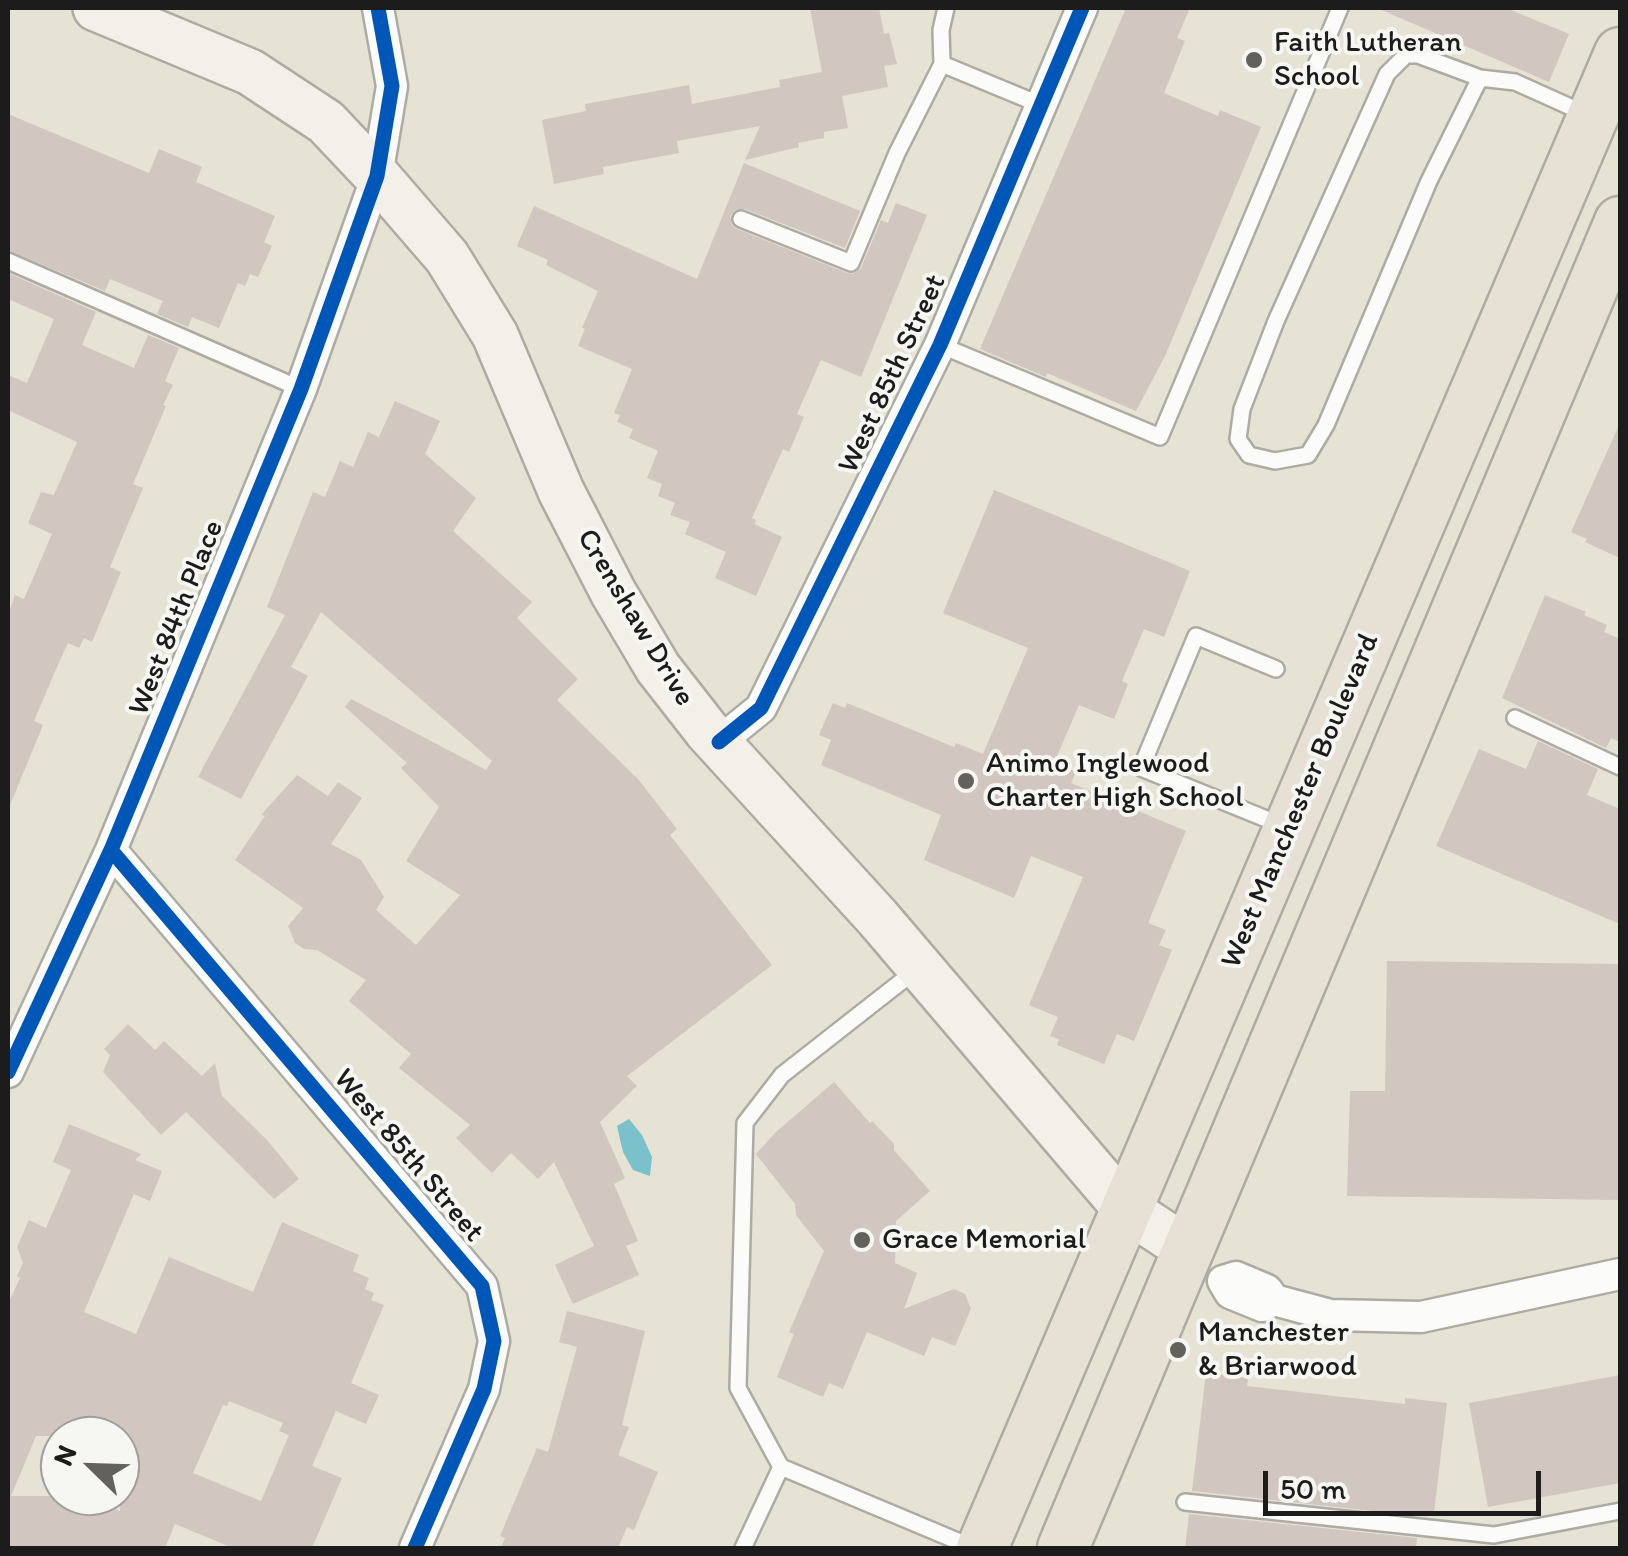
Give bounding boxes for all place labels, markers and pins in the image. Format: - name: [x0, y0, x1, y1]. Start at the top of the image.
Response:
- place label: Faith Lutheran School: [1274, 25, 1462, 96]
- marker: Faith Lutheran School: [1243, 49, 1265, 71]
- place label: Animo Inglewood Charter High School: [986, 746, 1244, 816]
- marker: Animo Inglewood Charter High School: [955, 770, 977, 792]
- place label: Grace Memorial: [882, 1222, 1086, 1258]
- marker: Grace Memorial: [851, 1229, 873, 1251]
- place label: Manchester & Briarwood: [1198, 1315, 1357, 1386]
- marker: Manchester & Briarwood: [1167, 1339, 1189, 1361]

